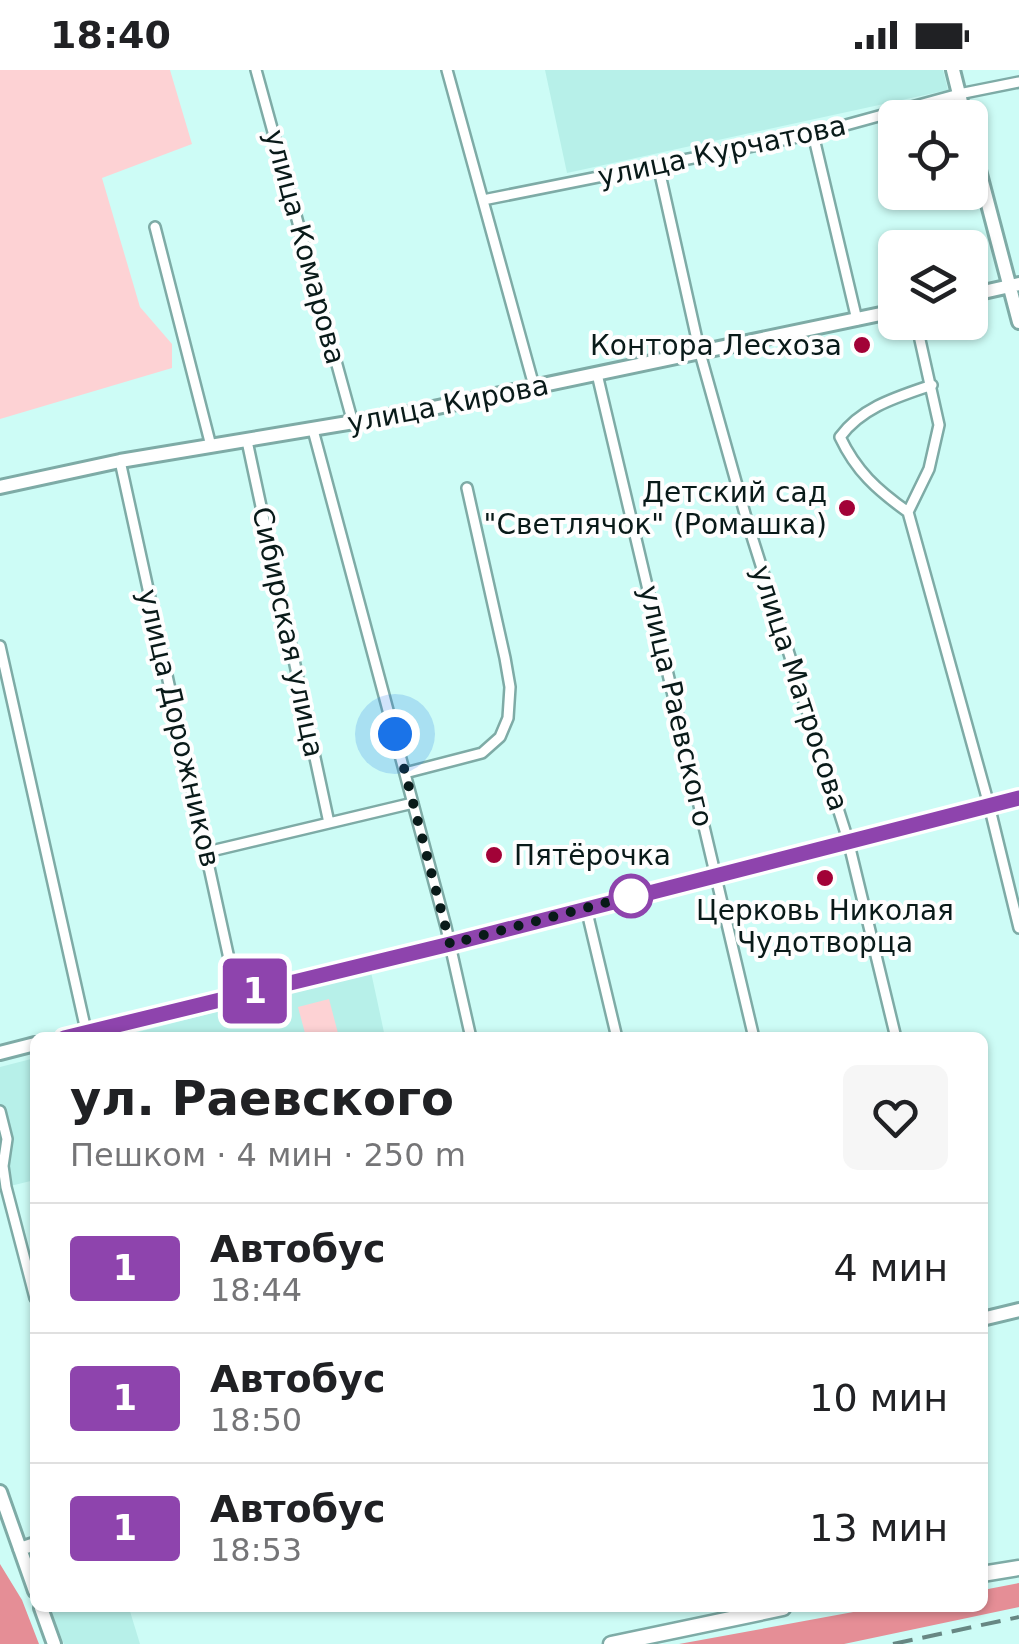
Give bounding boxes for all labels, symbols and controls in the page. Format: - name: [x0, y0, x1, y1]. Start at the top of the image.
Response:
- text: 18:40: [50, 13, 171, 57]
- map controls: [878, 100, 988, 340]
- button: locate: [878, 100, 988, 210]
- street label: улица Курчатова: [595, 109, 849, 193]
- street label: улица Комарова: [258, 126, 352, 368]
- button: layers: [878, 230, 988, 340]
- place label: Контора Лесхоза: [590, 329, 842, 362]
- marker: Контора Лесхоза: [851, 334, 873, 356]
- street label: улица Кирова: [345, 368, 551, 440]
- place label: Детский сад "Светлячок" (Ромашка): [484, 476, 827, 541]
- marker: Детский сад "Светлячок" (Ромашка): [836, 497, 858, 519]
- street label: Сибирская улица: [245, 504, 331, 760]
- street label: улица Матросова: [745, 561, 855, 815]
- street label: улица Раевского: [632, 582, 720, 830]
- street label: улица Дорожников: [131, 586, 227, 870]
- your location: [370, 709, 420, 759]
- place label: Пятёрочка: [514, 839, 671, 872]
- marker: Пятёрочка: [483, 844, 505, 866]
- marker: Церковь Николая Чудотворца: [814, 867, 836, 889]
- unlabelled marker: [610, 875, 652, 917]
- place label: Церковь Николая Чудотворца: [696, 894, 954, 959]
- line badge: 1: [222, 958, 288, 1024]
- text: 1: [243, 971, 267, 1011]
- button: heart: [843, 1065, 948, 1170]
- text: ул. Раевского: [70, 1070, 454, 1126]
- text: Пешком · 4 мин · 250 m: [70, 1136, 466, 1174]
- text: Автобус: [210, 1227, 385, 1271]
- text: 4 мин: [834, 1246, 948, 1290]
- text: 1: [113, 1248, 137, 1288]
- text: 18:44: [210, 1271, 302, 1309]
- text: Автобус: [210, 1357, 385, 1401]
- text: 10 мин: [809, 1376, 948, 1420]
- text: 1: [113, 1378, 137, 1418]
- text: 18:50: [210, 1401, 302, 1439]
- text: Автобус: [210, 1487, 385, 1531]
- text: 13 мин: [809, 1506, 948, 1550]
- text: 1: [113, 1508, 137, 1548]
- text: 18:53: [210, 1531, 302, 1569]

